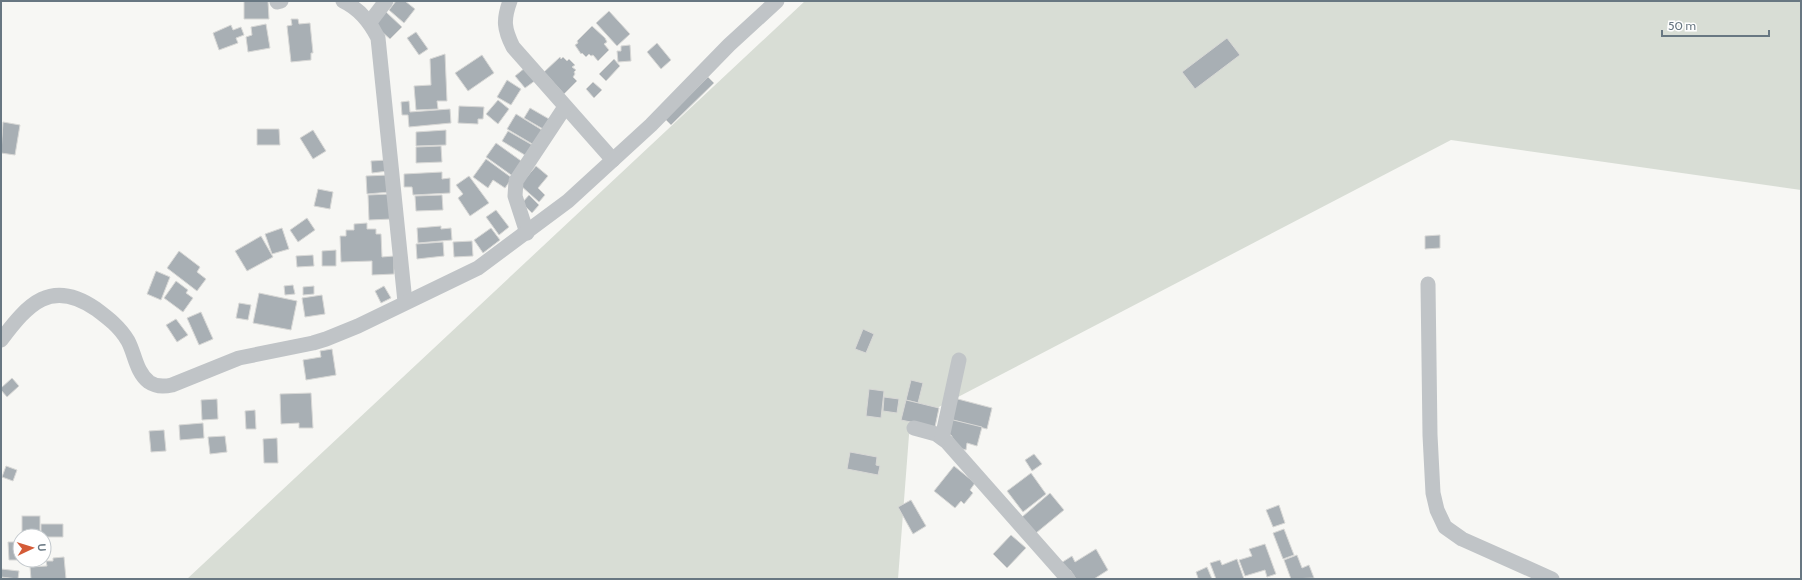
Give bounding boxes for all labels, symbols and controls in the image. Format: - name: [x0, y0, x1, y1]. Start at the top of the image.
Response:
- scale bar: [1662, 12, 1769, 38]
- text: 50 m: [1668, 18, 1696, 33]
- north arrow: [12, 528, 52, 568]
- text: U: [35, 543, 49, 552]

